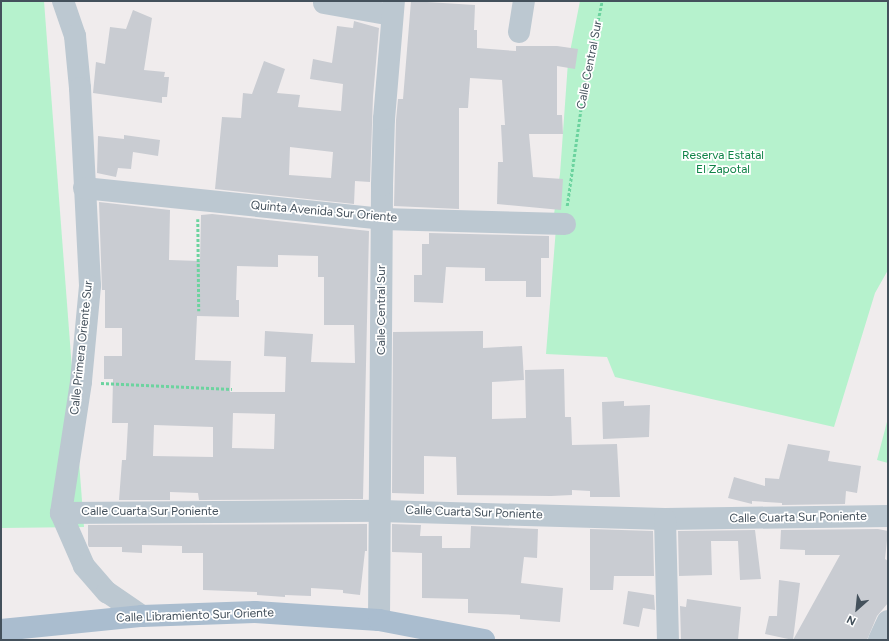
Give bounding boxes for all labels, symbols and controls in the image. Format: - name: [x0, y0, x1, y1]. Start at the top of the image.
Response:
- street label: Calle Central Sur: [574, 20, 606, 110]
- park label: Reserva Estatal El Zapotal: [682, 149, 764, 177]
- street label: Quinta Avenida Sur Oriente: [250, 198, 398, 226]
- street label: Calle Central Sur: [375, 265, 389, 355]
- street label: Calle Primera Oriente Sur: [68, 280, 96, 416]
- street label: Calle Cuarta Sur Poniente: [405, 503, 543, 523]
- street label: Calle Cuarta Sur Poniente: [81, 505, 219, 519]
- street label: Calle Cuarta Sur Poniente: [729, 510, 867, 526]
- north arrow: [837, 589, 877, 629]
- street label: Calle Libramiento Sur Oriente: [116, 606, 274, 626]
- text: N: [845, 612, 858, 628]

